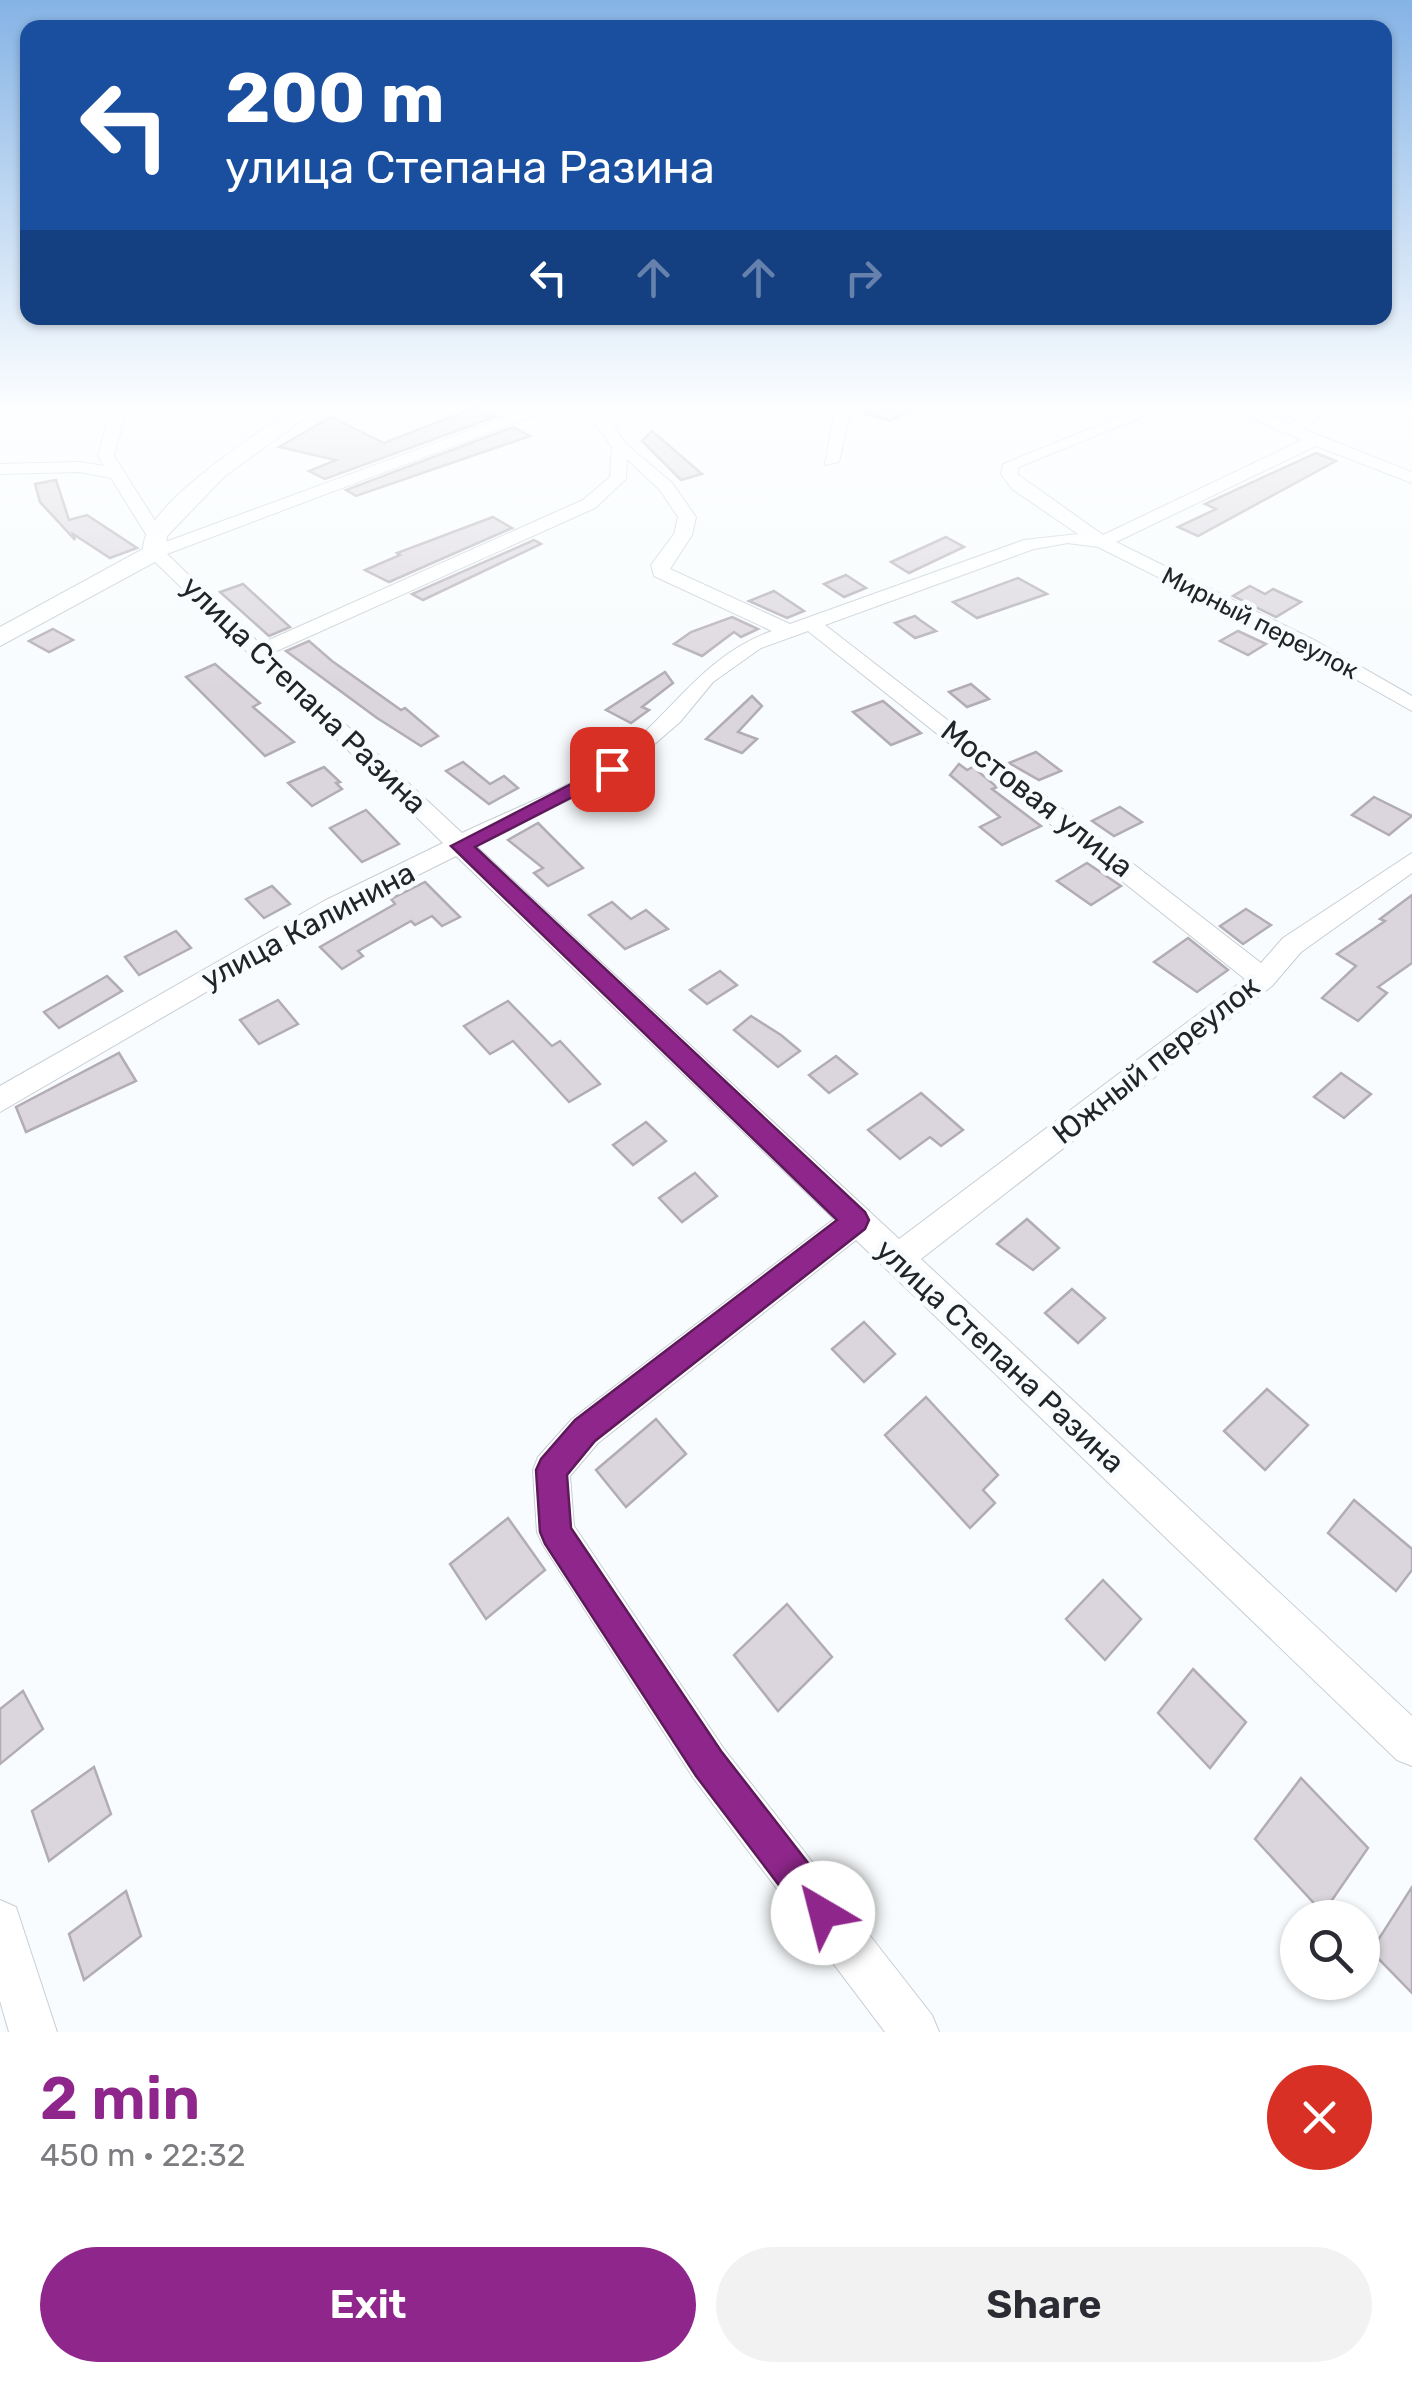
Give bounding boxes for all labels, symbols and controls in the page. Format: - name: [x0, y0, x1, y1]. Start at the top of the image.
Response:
- text: 200 m: [225, 57, 445, 140]
- icon: left: [60, 60, 190, 190]
- text: улица Степана Разина: [225, 141, 715, 194]
- icon: left: [521, 250, 576, 305]
- icon: ahead: [626, 250, 681, 305]
- icon: ahead: [731, 250, 786, 305]
- icon: right: [836, 250, 891, 305]
- street label: Мирный переулок: [1157, 561, 1363, 685]
- street label: улица Степана Разина: [174, 569, 434, 821]
- street label: Мостовая улица: [934, 713, 1140, 885]
- pin: [570, 727, 655, 812]
- icon: arrive: [585, 742, 640, 797]
- street label: улица Калинина: [195, 855, 421, 997]
- street label: Южный переулок: [1045, 968, 1267, 1152]
- street label: улица Степана Разина: [868, 1231, 1132, 1481]
- position arrow: [771, 1861, 875, 1965]
- map controls: [1280, 1900, 1380, 2000]
- button: search: [1280, 1900, 1380, 2000]
- text: 2 min: [40, 2063, 200, 2134]
- button: close: [1267, 2065, 1372, 2170]
- text: 450 m · 22:32: [40, 2136, 246, 2174]
- button: Exit: [40, 2247, 696, 2362]
- button: Share: [716, 2247, 1372, 2362]

